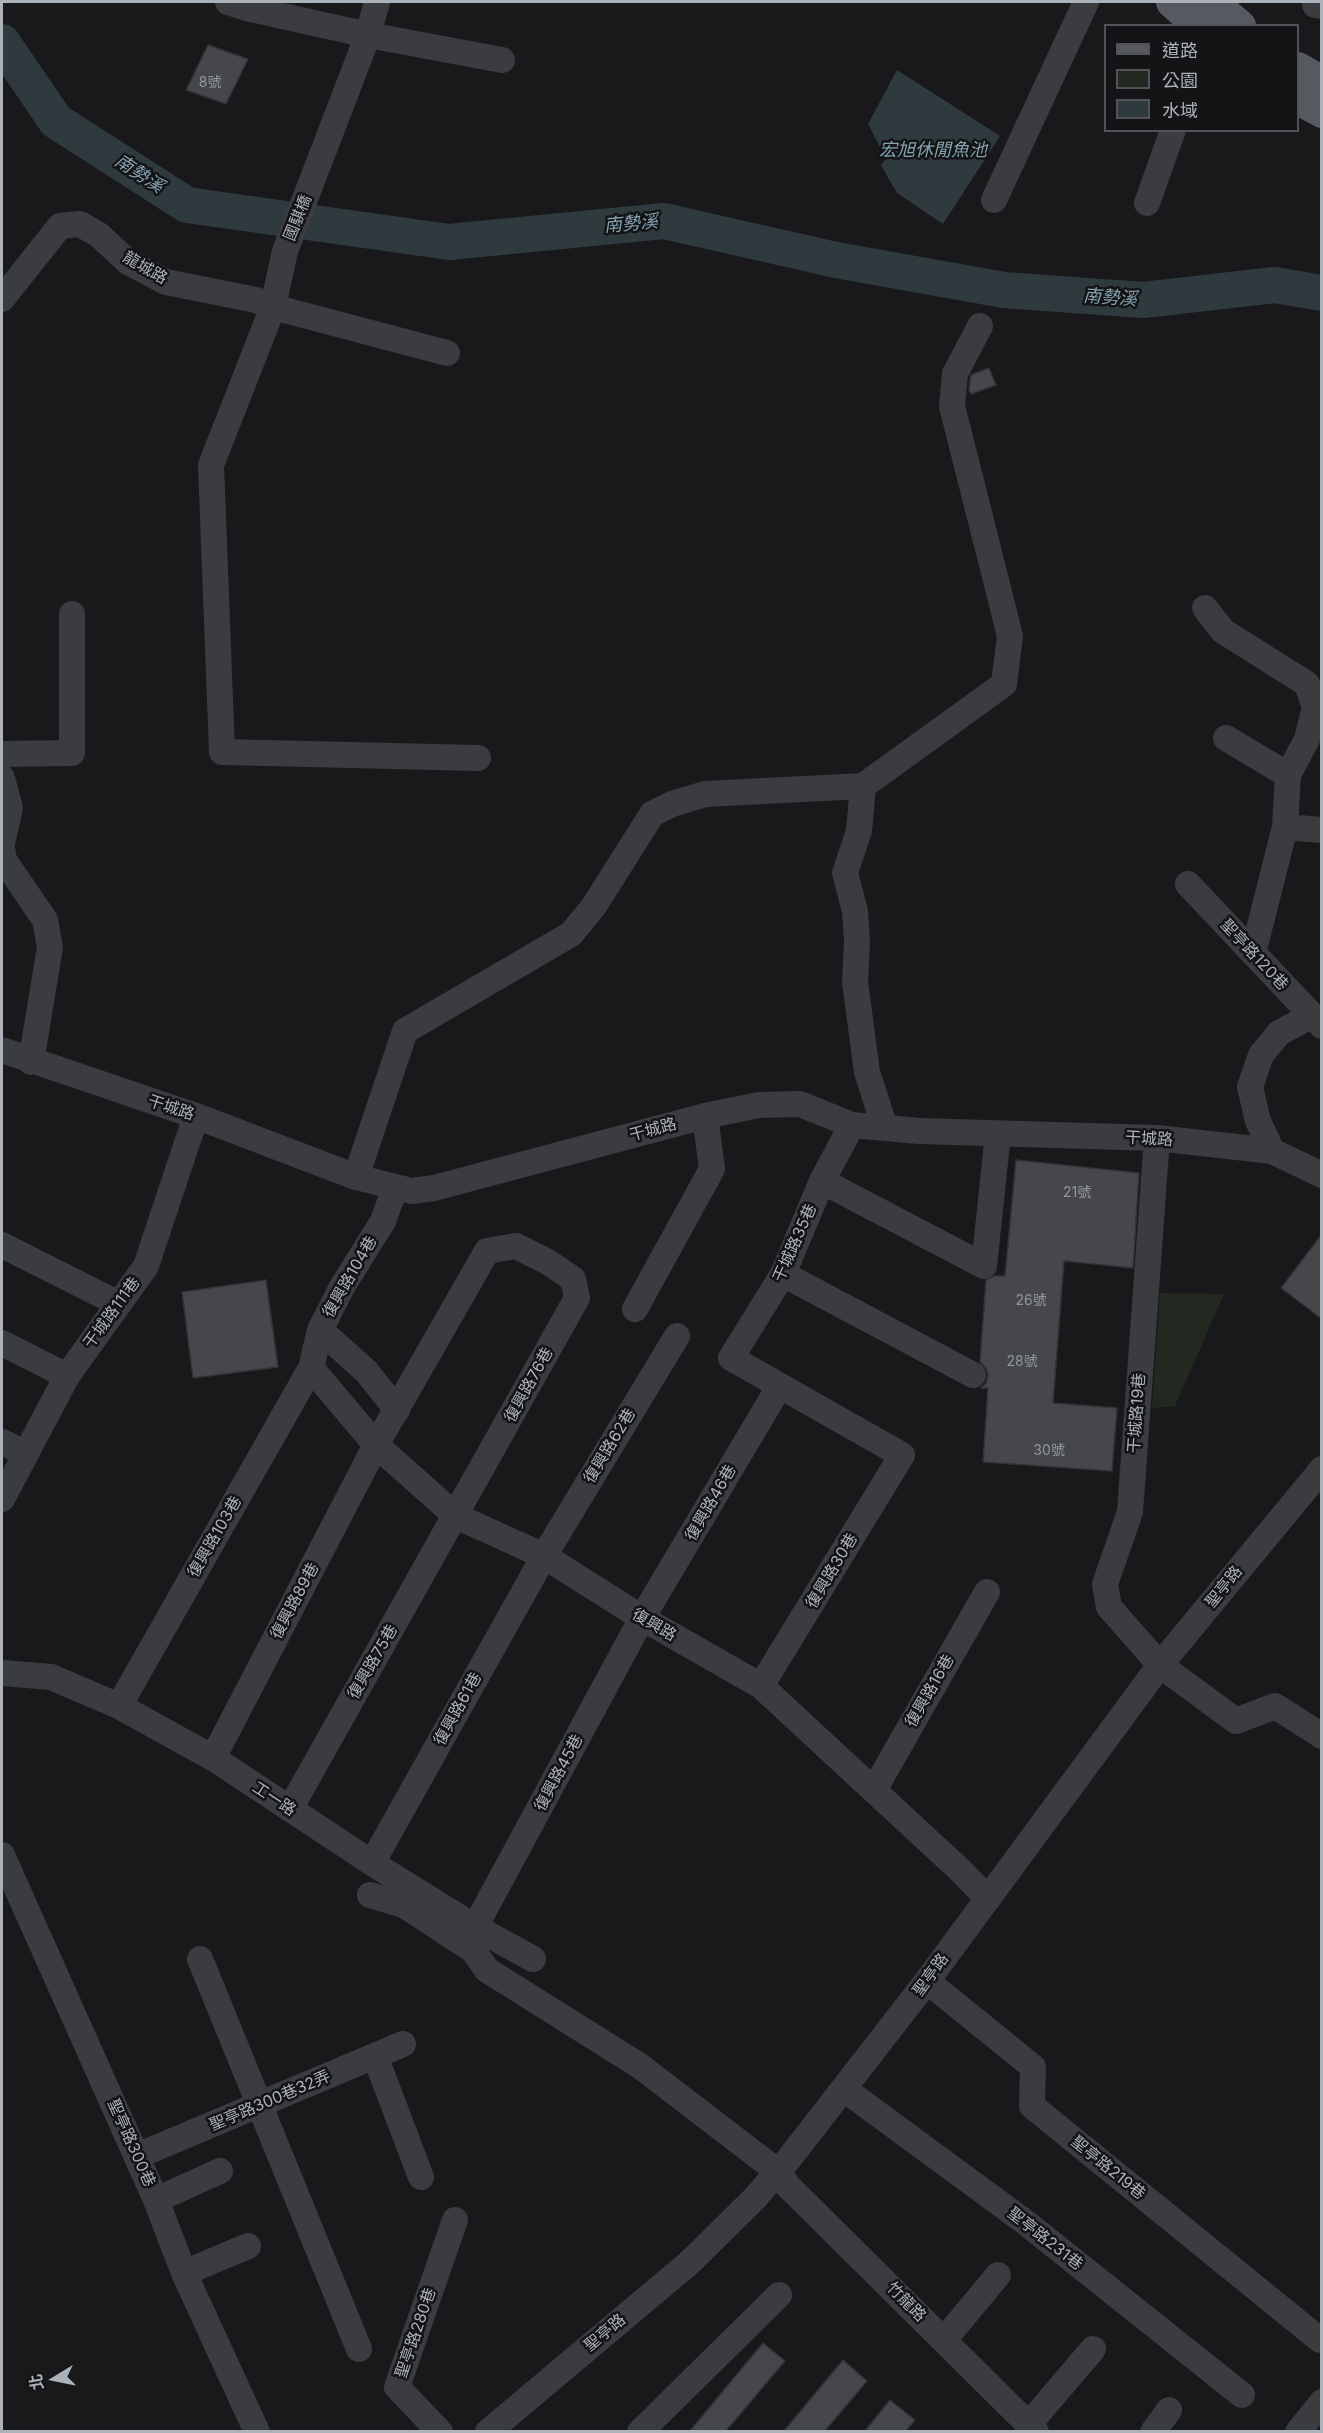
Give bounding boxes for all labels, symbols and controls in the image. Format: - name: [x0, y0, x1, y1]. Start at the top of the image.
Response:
- legend: [1104, 24, 1299, 132]
- text: 道路: [1162, 40, 1198, 61]
- text: 公園: [1162, 70, 1198, 91]
- house number: 8號: [199, 75, 221, 91]
- text: 水域: [1162, 100, 1198, 121]
- water label: 宏旭休閒魚池: [879, 140, 987, 162]
- water label: 南勢溪: [110, 150, 168, 198]
- street label: 國騏橋: [280, 192, 316, 244]
- water label: 南勢溪: [603, 211, 659, 237]
- street label: 龍城路: [119, 248, 171, 288]
- water label: 南勢溪: [1082, 285, 1138, 311]
- street label: 聖亭路120巷: [1216, 915, 1292, 995]
- street label: 干城路: [145, 1091, 197, 1125]
- street label: 干城路: [627, 1115, 679, 1145]
- street label: 干城路: [1125, 1128, 1173, 1150]
- house number: 21號: [1063, 1185, 1091, 1201]
- street label: 干城路35巷: [769, 1201, 821, 1285]
- street label: 復興路104巷: [319, 1233, 381, 1321]
- street label: 干城路111巷: [80, 1274, 144, 1352]
- house number: 26號: [1015, 1293, 1047, 1309]
- street label: 復興路76巷: [501, 1344, 557, 1426]
- house number: 28號: [1006, 1354, 1038, 1370]
- street label: 干城路19巷: [1125, 1372, 1149, 1454]
- street label: 復興路62巷: [580, 1405, 640, 1487]
- house number: 30號: [1033, 1443, 1065, 1459]
- street label: 復興路46巷: [682, 1462, 740, 1544]
- street label: 復興路103巷: [184, 1493, 246, 1581]
- street label: 復興路30巷: [802, 1530, 862, 1612]
- street label: 復興路89巷: [267, 1559, 323, 1643]
- street label: 聖亭路: [1201, 1562, 1247, 1612]
- street label: 復興路: [628, 1605, 680, 1645]
- street label: 復興路75巷: [344, 1621, 402, 1703]
- street label: 復興路16巷: [902, 1651, 958, 1731]
- street label: 復興路61巷: [430, 1669, 486, 1749]
- street label: 復興路45巷: [531, 1731, 587, 1815]
- street label: 工一路: [249, 1778, 299, 1820]
- street label: 聖亭路: [909, 1950, 953, 2000]
- street label: 聖亭路300巷32弄: [207, 2067, 333, 2135]
- street label: 聖亭路300巷: [103, 2096, 159, 2190]
- street label: 聖亭路219巷: [1067, 2132, 1149, 2204]
- street label: 聖亭路231巷: [1004, 2204, 1086, 2274]
- street label: 竹龍路: [882, 2278, 930, 2326]
- street label: 聖亭路280巷: [392, 2286, 440, 2380]
- street label: 聖亭路: [580, 2310, 630, 2356]
- north arrow: [24, 2349, 84, 2409]
- text: 北: [25, 2373, 48, 2392]

